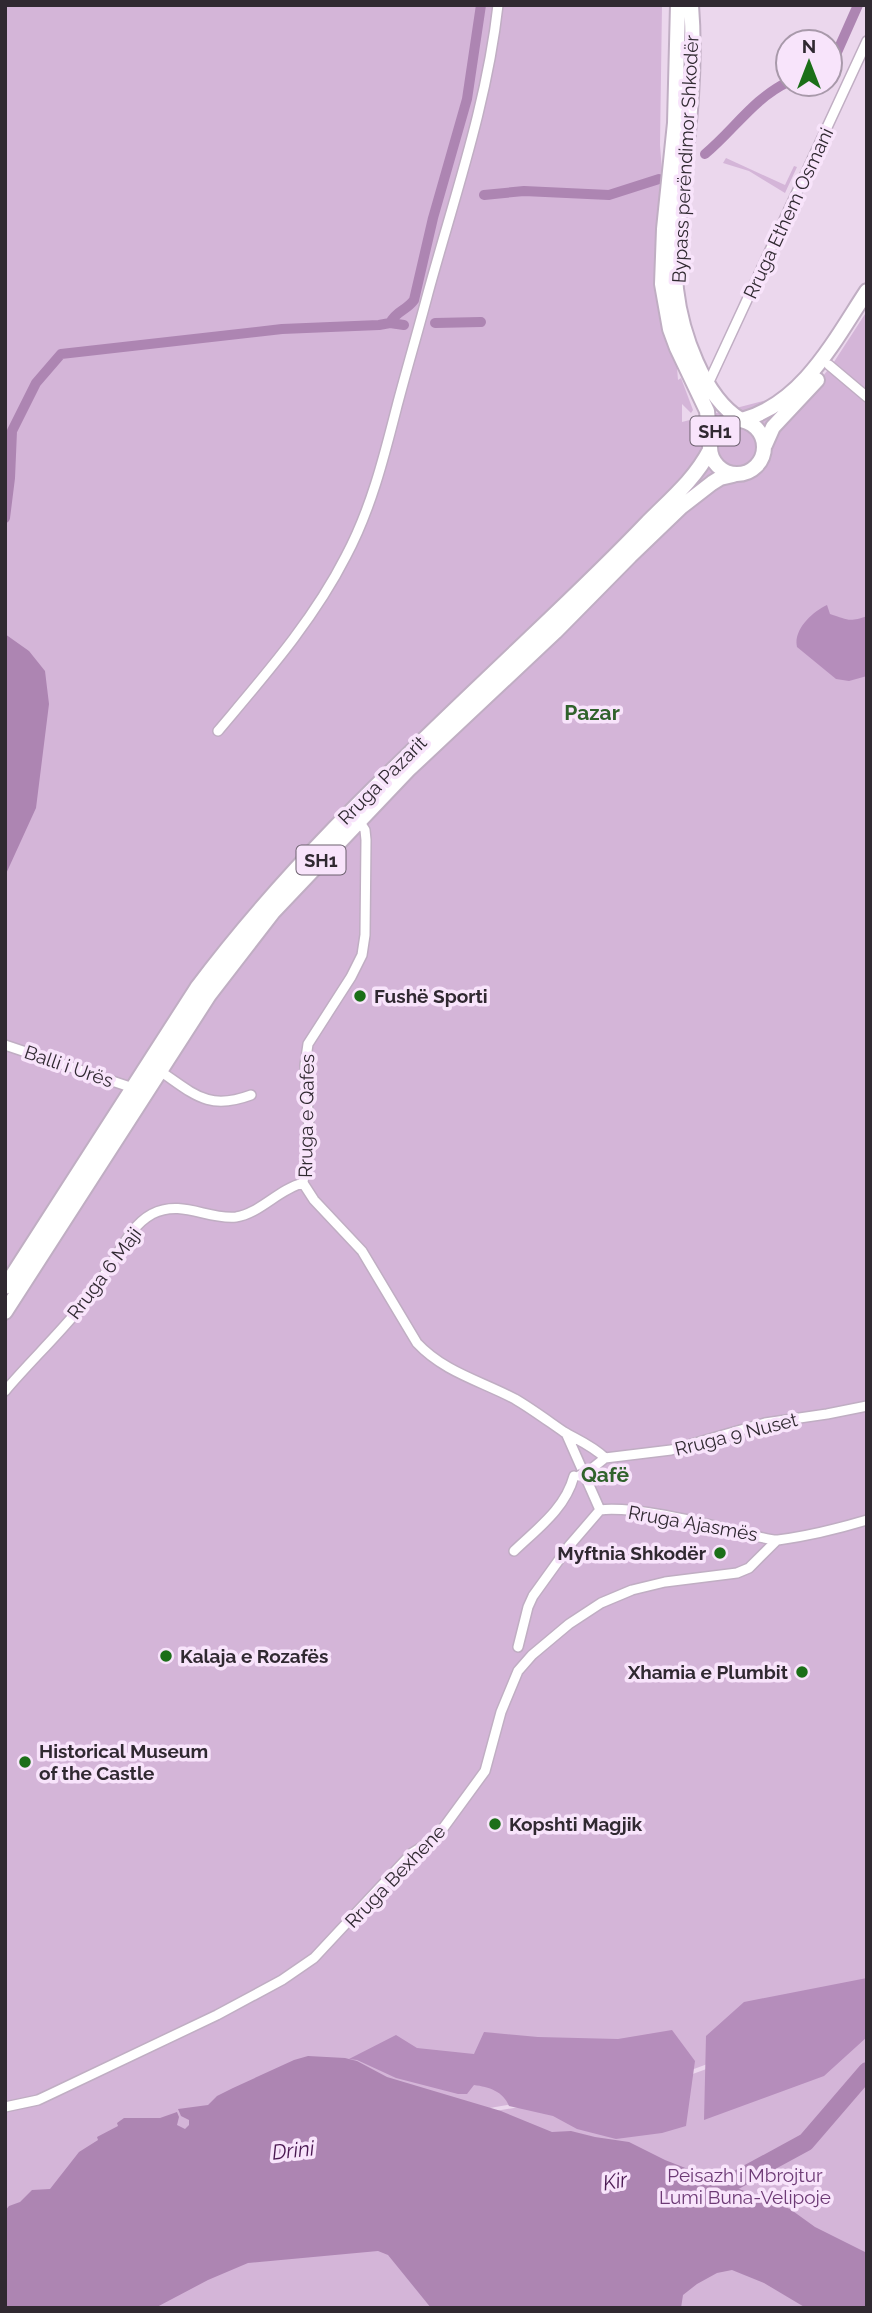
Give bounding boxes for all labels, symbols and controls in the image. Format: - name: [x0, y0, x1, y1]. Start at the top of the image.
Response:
- north arrow: [774, 28, 844, 98]
- street label: Bypass perëndimor Shkodër: [668, 34, 703, 284]
- text: N: [802, 35, 816, 57]
- street label: Rruga Ethem Osmani: [739, 124, 837, 302]
- road number: SH1: [690, 416, 740, 446]
- district label: Pazar: [564, 700, 620, 725]
- street label: Rruga Pazarit: [333, 731, 431, 829]
- road number: SH1: [296, 846, 346, 874]
- place label: Fushë Sporti: [374, 985, 488, 1007]
- marker: Fushë Sporti: [352, 988, 368, 1004]
- street label: Balli i Urës: [22, 1041, 116, 1091]
- street label: Rruga e Qafes: [294, 1054, 318, 1178]
- street label: Rruga 6 Maji: [62, 1223, 146, 1323]
- street label: Rruga 9 Nuset: [672, 1408, 800, 1460]
- district label: Qafë: [581, 1462, 629, 1487]
- street label: Rruga Ajasmës: [627, 1501, 759, 1545]
- place label: Myftnia Shkodër: [557, 1542, 707, 1564]
- marker: Myftnia Shkodër: [712, 1545, 728, 1561]
- place label: Kalaja e Rozafës: [180, 1645, 328, 1667]
- marker: Kalaja e Rozafës: [158, 1648, 174, 1664]
- place label: Xhamia e Plumbit: [627, 1661, 789, 1683]
- marker: Xhamia e Plumbit: [794, 1664, 810, 1680]
- place label: Historical Museum of the Castle: [39, 1740, 208, 1784]
- marker: Historical Museum of the Castle: [17, 1754, 33, 1770]
- place label: Kopshti Magjik: [509, 1813, 643, 1835]
- marker: Kopshti Magjik: [487, 1816, 503, 1832]
- street label: Rruga Bexhene: [340, 1820, 450, 1932]
- water label: Drini: [271, 2135, 316, 2165]
- park label: Peisazh i Mbrojtur Lumi Buna-Velipoje: [659, 2164, 831, 2208]
- water label: Kir: [601, 2166, 630, 2195]

